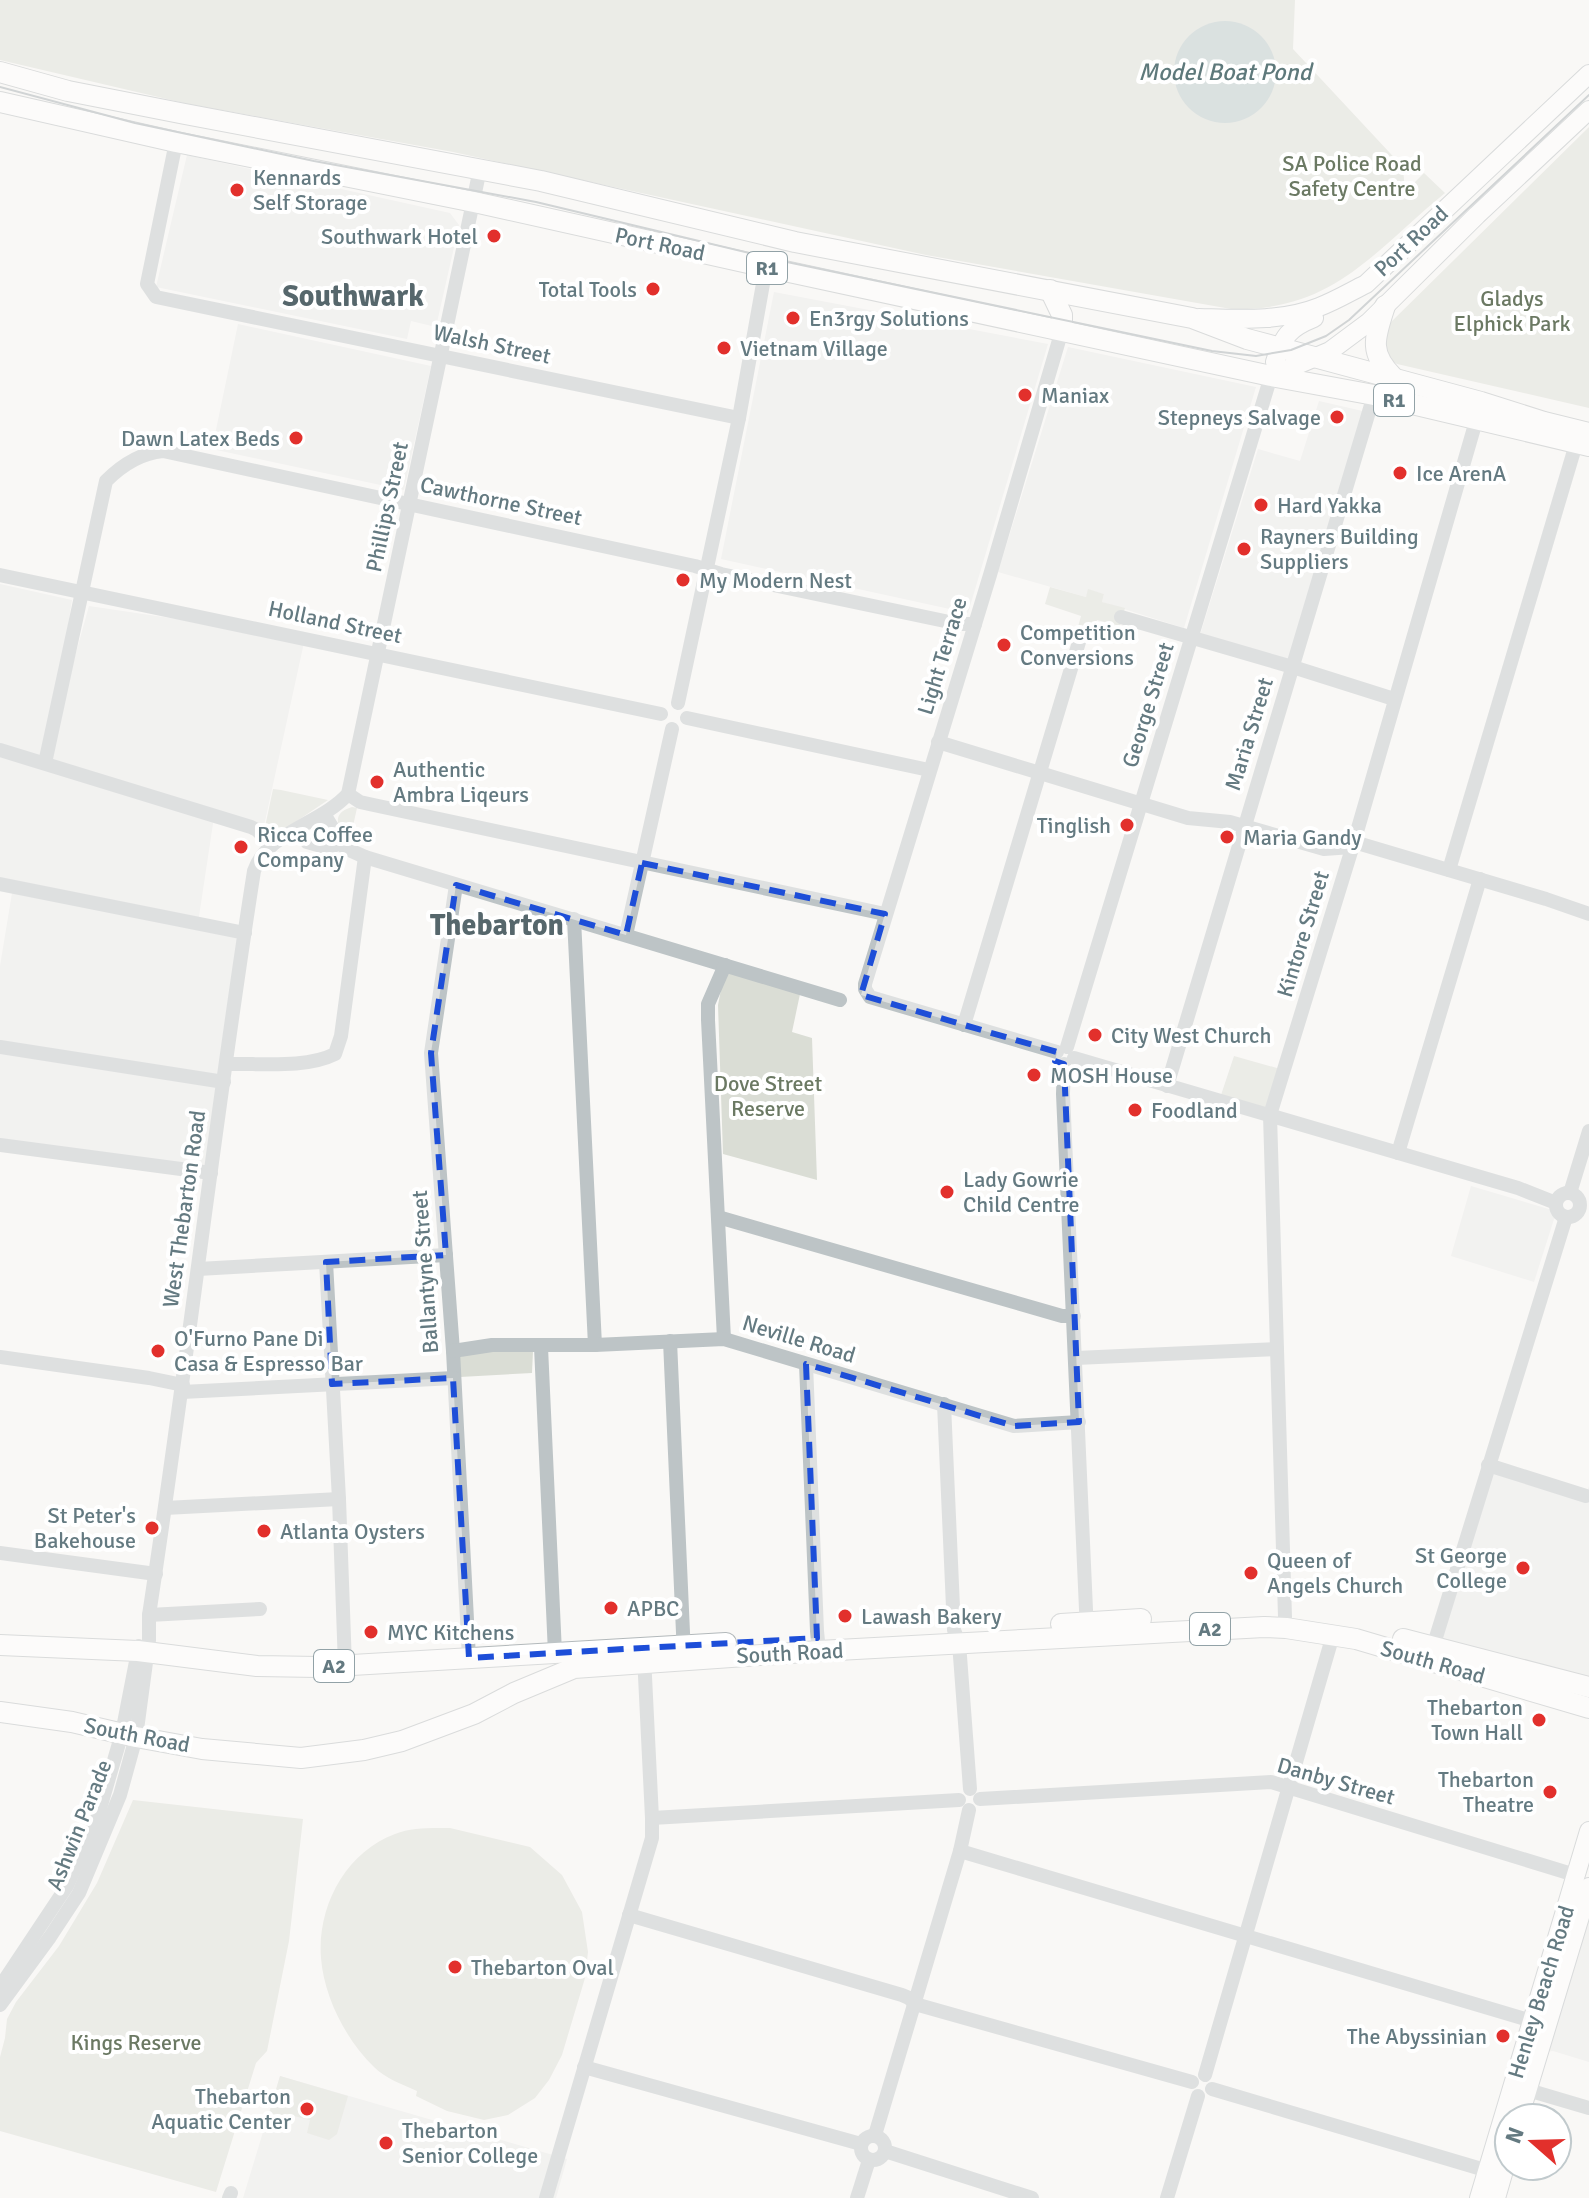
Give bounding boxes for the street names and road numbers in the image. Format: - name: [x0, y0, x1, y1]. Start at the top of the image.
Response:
- street label: Port Road: [1368, 200, 1454, 282]
- street label: Port Road: [612, 221, 708, 267]
- road number: R1: [747, 252, 787, 284]
- street label: Walsh Street: [431, 318, 553, 370]
- road number: R1: [1374, 384, 1414, 416]
- street label: Phillips Street: [360, 439, 414, 575]
- street label: Cawthorne Street: [418, 471, 585, 531]
- street label: Light Terrace: [911, 594, 973, 718]
- street label: Holland Street: [266, 595, 405, 649]
- street label: George Street: [1116, 639, 1180, 771]
- street label: Maria Street: [1219, 674, 1279, 794]
- street label: Kintore Street: [1271, 867, 1335, 1001]
- street label: West Thebarton Road: [157, 1109, 211, 1309]
- street label: Ballantyne Street: [406, 1189, 444, 1355]
- street label: Neville Road: [739, 1309, 859, 1369]
- road number: A2: [1190, 1613, 1230, 1645]
- street label: South Road: [1378, 1634, 1488, 1690]
- street label: South Road: [736, 1637, 844, 1669]
- road number: A2: [314, 1650, 354, 1682]
- street label: South Road: [82, 1712, 192, 1758]
- street label: Danby Street: [1274, 1751, 1398, 1811]
- street label: Ashwin Parade: [41, 1756, 117, 1894]
- street label: Henley Beach Road: [1502, 1902, 1580, 2082]

